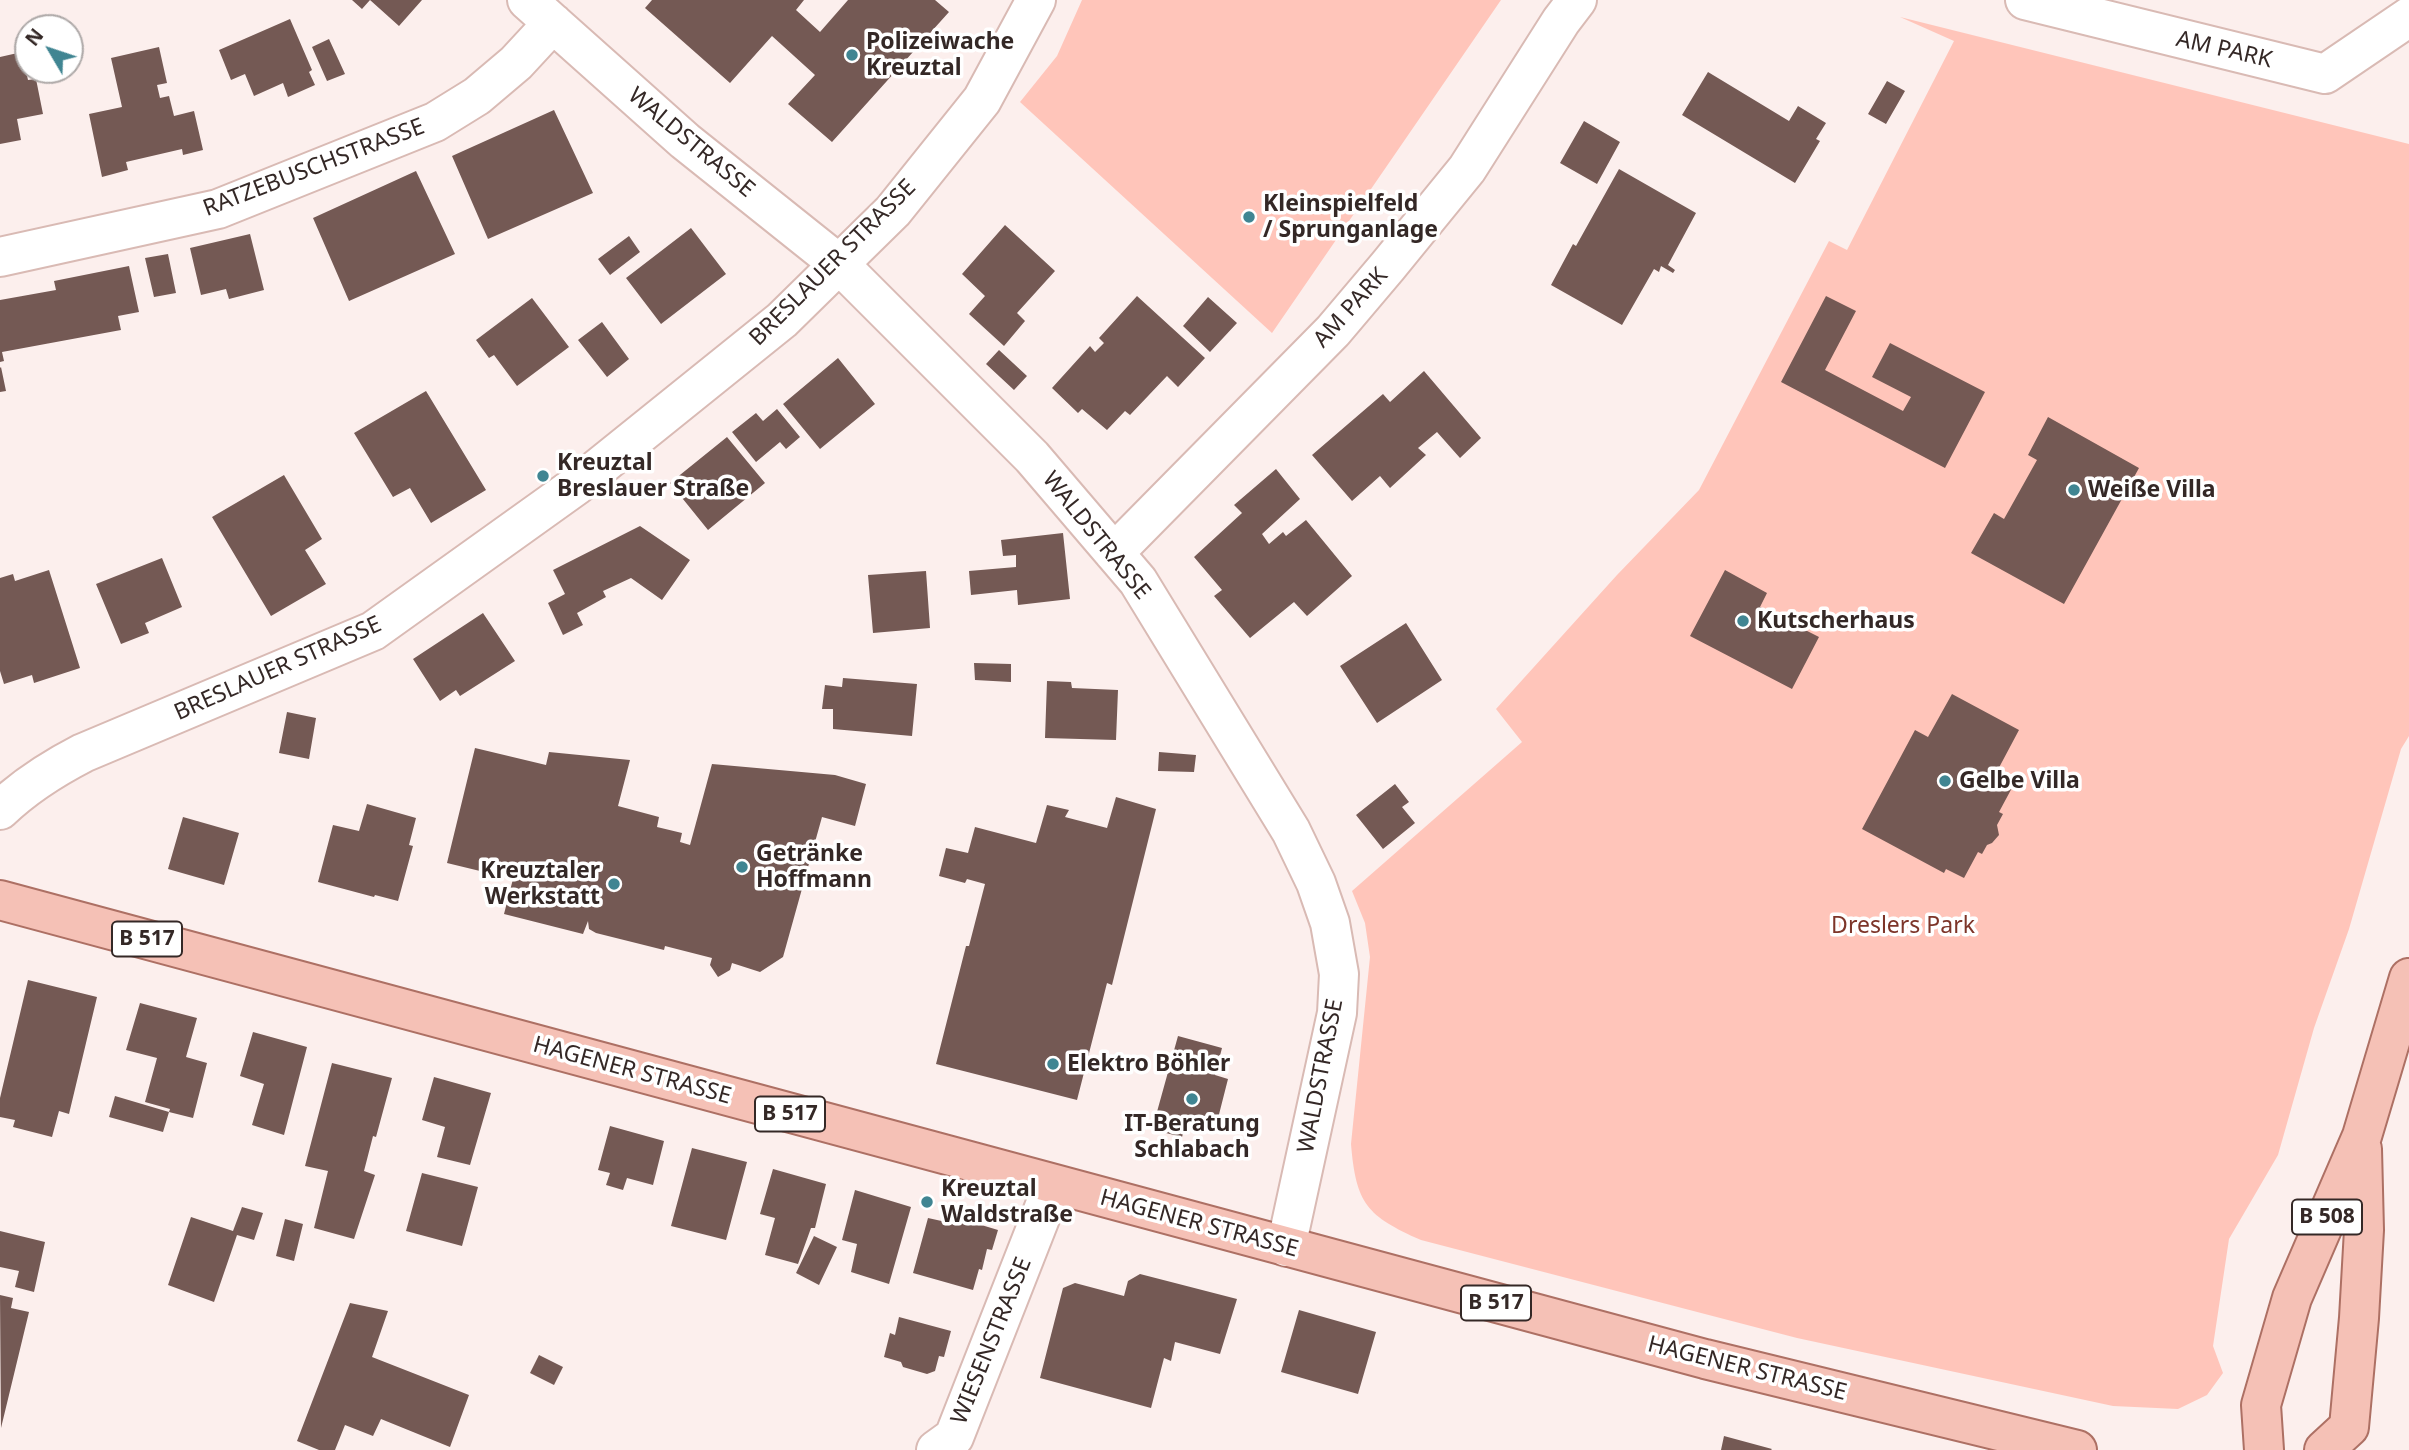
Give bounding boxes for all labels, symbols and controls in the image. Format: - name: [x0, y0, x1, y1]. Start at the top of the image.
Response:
- north arrow: [14, 14, 84, 84]
- text: N: [19, 23, 49, 51]
- street label: AM PARK: [2173, 26, 2275, 74]
- place label: Polizeiwache Kreuztal: [866, 28, 1014, 82]
- marker: Polizeiwache Kreuztal: [844, 47, 860, 63]
- street label: WALDSTRASSE: [622, 82, 760, 204]
- street label: RATZEBUSCHSTRASSE: [200, 113, 428, 223]
- street label: BRESLAUER STRASSE: [744, 174, 922, 352]
- place label: Kleinspielfeld / Sprunganlage: [1263, 190, 1438, 244]
- marker: Kleinspielfeld / Sprunganlage: [1241, 209, 1257, 225]
- street label: AM PARK: [1308, 263, 1394, 353]
- place label: Kreuztal Breslauer Straße: [557, 449, 749, 503]
- street label: WALDSTRASSE: [1036, 467, 1156, 605]
- marker: Kreuztal Breslauer Straße: [535, 468, 551, 484]
- place label: Weiße Villa: [2088, 476, 2216, 504]
- marker: Weiße Villa: [2066, 482, 2082, 498]
- place label: Kutscherhaus: [1757, 607, 1915, 635]
- street label: BRESLAUER STRASSE: [170, 611, 386, 727]
- marker: Kutscherhaus: [1735, 613, 1751, 629]
- place label: Gelbe Villa: [1959, 767, 2080, 795]
- marker: Gelbe Villa: [1937, 773, 1953, 789]
- place label: Getränke Hoffmann: [756, 840, 872, 894]
- place label: Kreuztaler Werkstatt: [480, 857, 600, 911]
- marker: Getränke Hoffmann: [734, 859, 750, 875]
- marker: Kreuztaler Werkstatt: [606, 876, 622, 892]
- park label: Dreslers Park: [1831, 912, 1975, 940]
- road number: B 517: [112, 922, 182, 956]
- street label: WALDSTRASSE: [1293, 997, 1349, 1155]
- street label: HAGENER STRASSE: [530, 1031, 734, 1111]
- place label: Elektro Böhler: [1067, 1050, 1230, 1078]
- marker: Elektro Böhler: [1045, 1056, 1061, 1072]
- marker: IT-Beratung Schlabach: [1184, 1091, 1200, 1107]
- road number: B 517: [755, 1096, 825, 1132]
- place label: IT-Beratung Schlabach: [1124, 1110, 1260, 1164]
- place label: Kreuztal Waldstraße: [941, 1175, 1073, 1229]
- street label: HAGENER STRASSE: [1097, 1184, 1301, 1264]
- marker: Kreuztal Waldstraße: [919, 1194, 935, 1210]
- road number: B 508: [2292, 1200, 2362, 1234]
- street label: WIESENSTRASSE: [946, 1254, 1038, 1428]
- road number: B 517: [1461, 1286, 1531, 1320]
- street label: HAGENER STRASSE: [1645, 1331, 1849, 1407]

